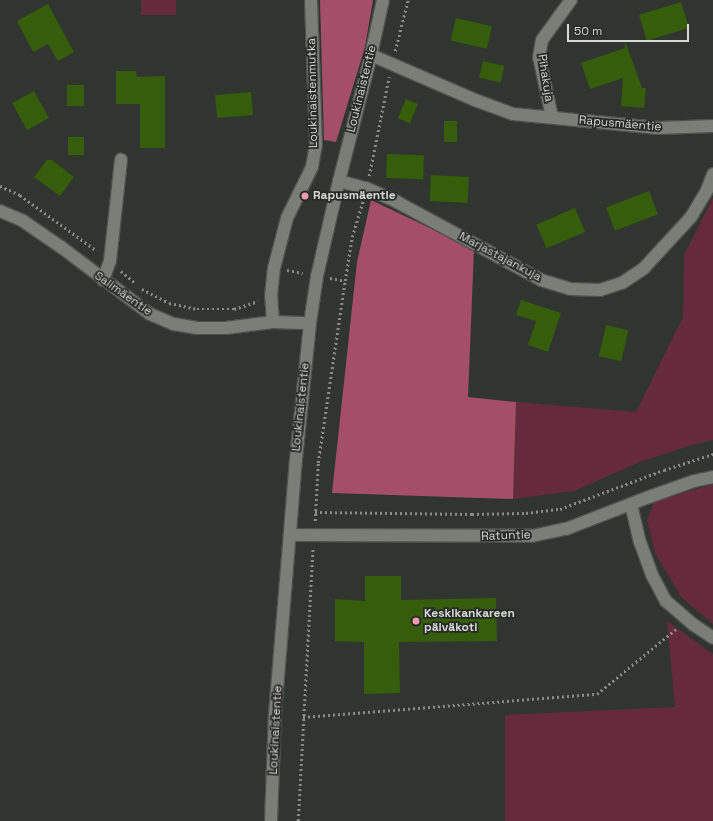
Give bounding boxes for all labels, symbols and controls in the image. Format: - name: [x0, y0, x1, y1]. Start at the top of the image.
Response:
- scale bar: [569, 16, 691, 42]
- text: 50 m: [574, 23, 602, 39]
- street label: Loukinaistenmutka: [305, 38, 321, 148]
- street label: Loukinaistentie: [344, 44, 380, 134]
- street label: Pihakuja: [534, 53, 556, 103]
- street label: Rapusmäentie: [578, 113, 662, 135]
- place label: Rapusmäentie: [313, 189, 396, 203]
- marker: Rapusmäentie: [300, 191, 310, 201]
- street label: Marjastajankuja: [456, 229, 544, 285]
- street label: Salimäentie: [91, 269, 155, 319]
- street label: Loukinaistentie: [289, 362, 313, 452]
- street label: Ratuntie: [481, 528, 531, 544]
- place label: Keskikankareen päiväkoti: [424, 607, 515, 635]
- marker: Keskikankareen päiväkoti: [411, 616, 421, 626]
- street label: Loukinaistentie: [266, 685, 286, 775]

